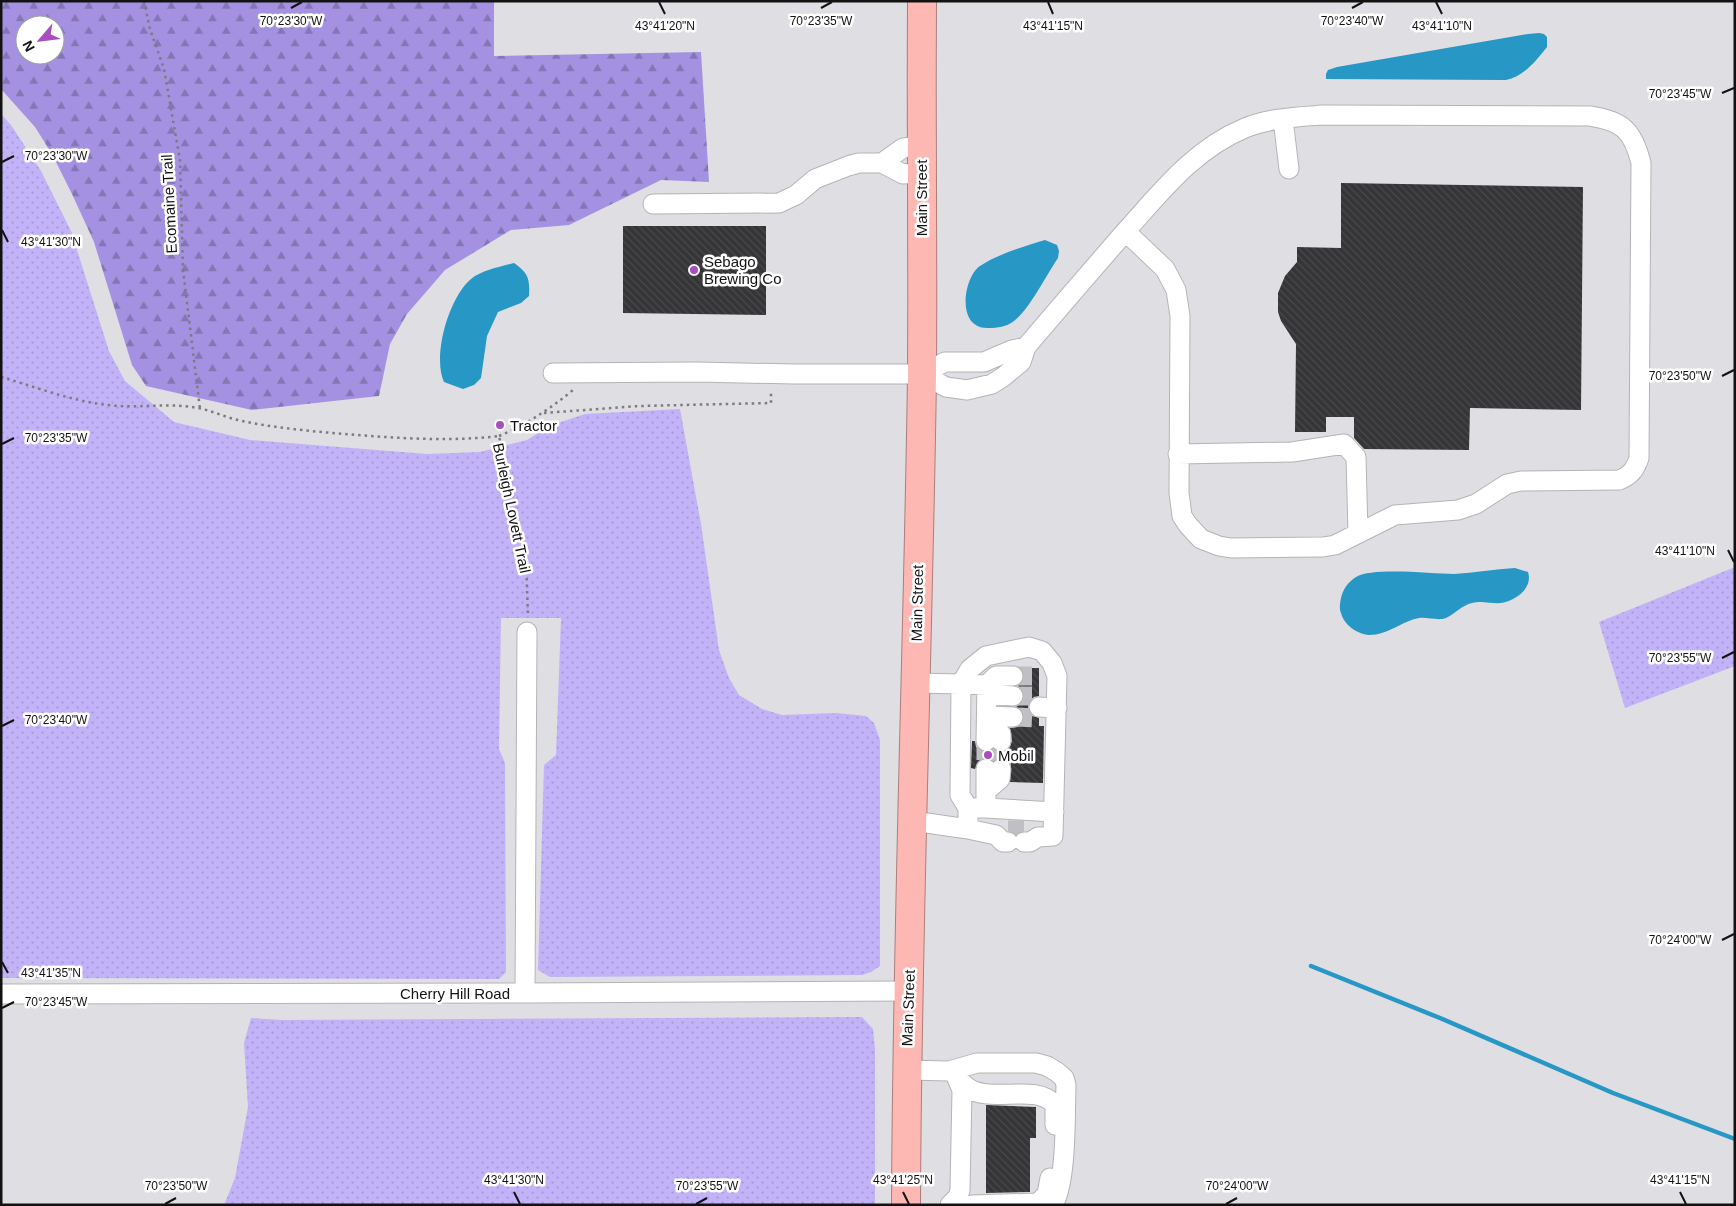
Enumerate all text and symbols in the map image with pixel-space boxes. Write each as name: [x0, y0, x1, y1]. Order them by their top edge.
text: 70°23'30"W: [260, 14, 323, 28]
text: 70°23'35"W: [790, 14, 853, 28]
text: 70°23'40"W: [1321, 14, 1384, 28]
north arrow: [15, 15, 65, 65]
text: 43°41'20"N: [635, 19, 695, 33]
text: 43°41'15"N: [1023, 19, 1083, 33]
text: 43°41'10"N: [1412, 19, 1472, 33]
text: N: [19, 38, 38, 54]
text: 70°23'45"W: [1649, 87, 1712, 101]
text: 70°23'30"W: [25, 149, 88, 163]
street label: Ecomaine Trail: [158, 154, 180, 254]
street label: Main Street: [913, 159, 930, 236]
text: 43°41'30"N: [21, 235, 81, 249]
place label: Sebago Brewing Co: [704, 253, 782, 287]
marker: Sebago Brewing Co: [688, 264, 700, 276]
text: 70°23'50"W: [1649, 369, 1712, 383]
place label: Tractor: [510, 417, 557, 434]
marker: Tractor: [494, 419, 506, 431]
text: 70°23'35"W: [25, 431, 88, 445]
street label: Burleigh Lovett Trail: [490, 441, 534, 575]
text: 43°41'10"N: [1655, 544, 1715, 558]
street label: Main Street: [908, 564, 926, 641]
text: 70°23'55"W: [1649, 651, 1712, 665]
text: 70°23'40"W: [25, 713, 88, 727]
place label: Mobil: [998, 747, 1034, 764]
marker: Mobil: [982, 749, 994, 761]
text: 70°24'00"W: [1649, 933, 1712, 947]
text: 43°41'35"N: [21, 966, 81, 980]
street label: Main Street: [898, 969, 918, 1047]
street label: Cherry Hill Road: [400, 985, 510, 1002]
text: 70°23'45"W: [25, 995, 88, 1009]
text: 43°41'30"N: [484, 1173, 544, 1187]
text: 43°41'25"N: [873, 1173, 933, 1187]
text: 43°41'15"N: [1650, 1173, 1710, 1187]
text: 70°23'50"W: [145, 1179, 208, 1193]
text: 70°23'55"W: [676, 1179, 739, 1193]
text: 70°24'00"W: [1206, 1179, 1269, 1193]

